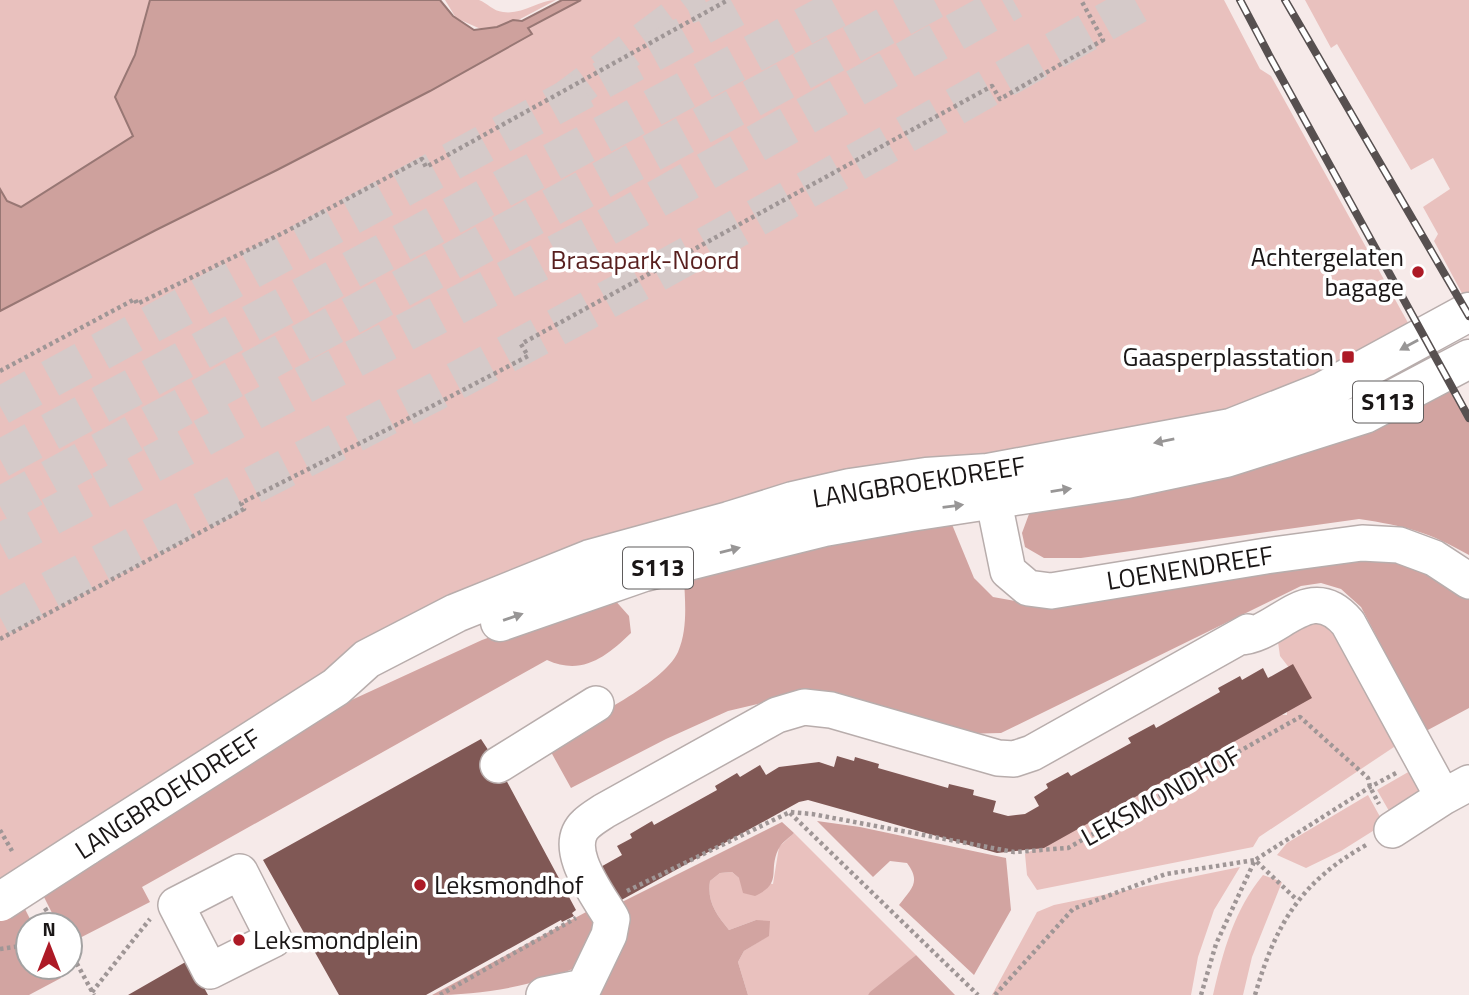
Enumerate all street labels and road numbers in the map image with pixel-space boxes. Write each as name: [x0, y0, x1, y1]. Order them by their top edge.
road number: S113: [1353, 382, 1423, 422]
street label: LANGBROEKDREEF: [810, 445, 1028, 518]
street label: LOENENDREEF: [1104, 535, 1276, 600]
road number: S113: [623, 548, 693, 588]
street label: LANGBROEKDREEF: [67, 719, 269, 869]
street label: LEKSMONDHOF: [1074, 735, 1248, 856]

